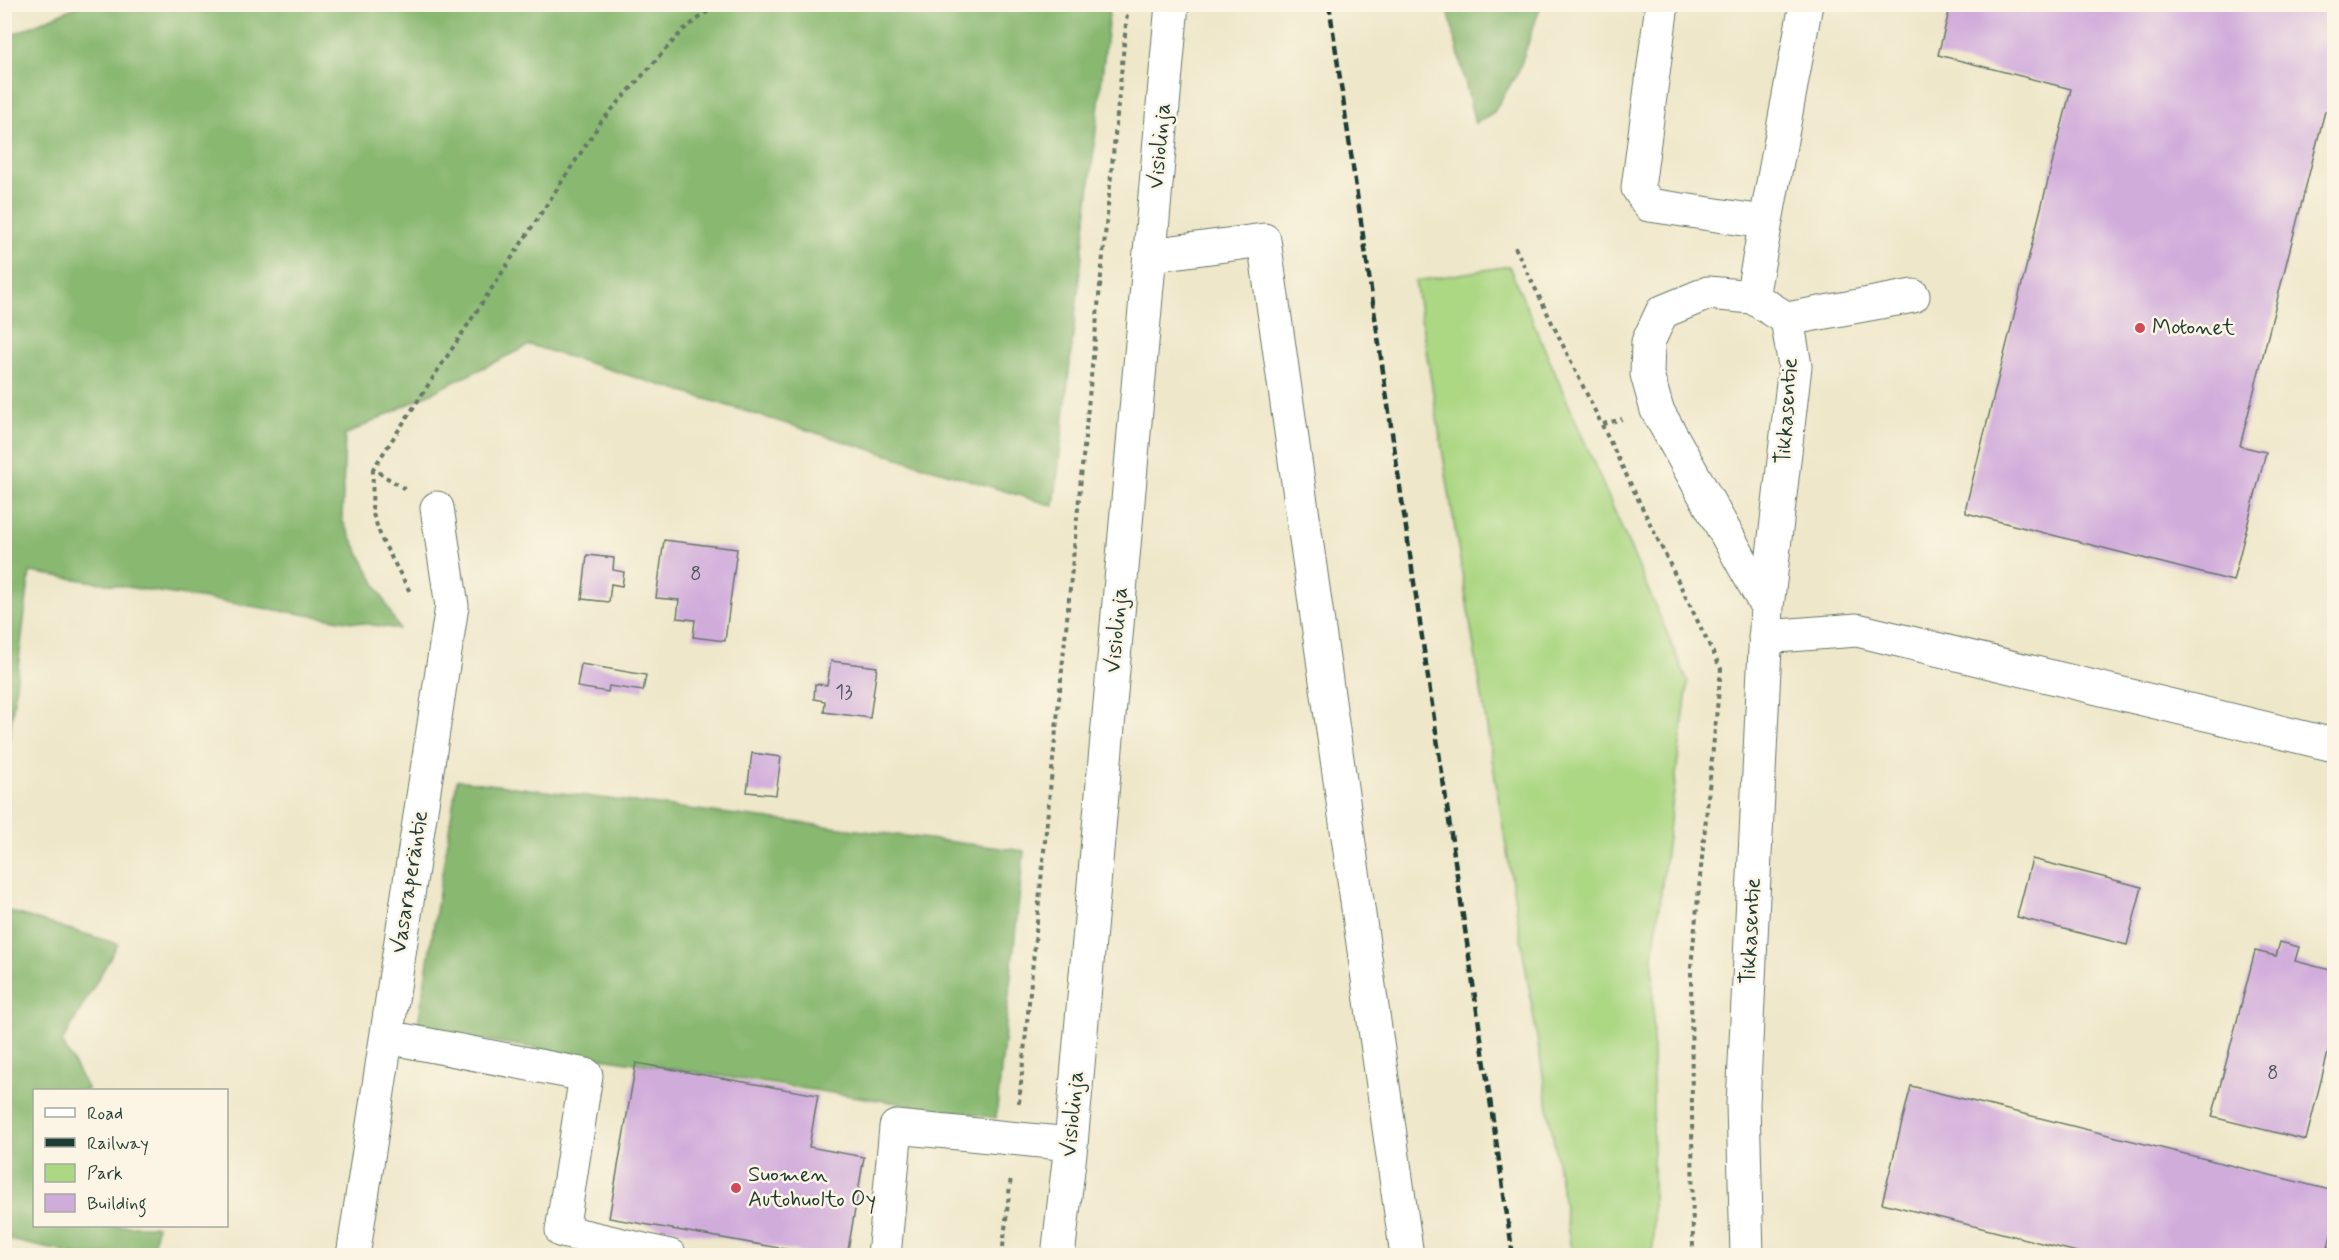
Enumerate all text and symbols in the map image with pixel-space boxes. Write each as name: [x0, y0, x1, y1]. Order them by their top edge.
street label: Visiolinja: [1142, 102, 1179, 190]
place label: Motonet: [2152, 314, 2235, 342]
marker: Motonet: [2133, 321, 2147, 335]
street label: Tikkasentie: [1769, 357, 1805, 465]
house number: 8: [690, 561, 702, 588]
street label: Visiolinja: [1099, 586, 1136, 674]
house number: 13: [835, 679, 853, 706]
street label: Vasaraperäntie: [385, 808, 435, 955]
street label: Tikkasentie: [1734, 877, 1768, 985]
house number: 8: [2267, 1060, 2279, 1087]
street label: Visiolinja: [1055, 1070, 1092, 1158]
legend: [33, 1089, 228, 1227]
text: Road: [87, 1102, 123, 1126]
text: Railway: [87, 1132, 149, 1156]
place label: Suomen Autohuolto Oy: [748, 1161, 876, 1214]
text: Park: [87, 1162, 123, 1186]
marker: Suomen Autohuolto Oy: [729, 1181, 743, 1195]
text: Building: [87, 1192, 147, 1218]

